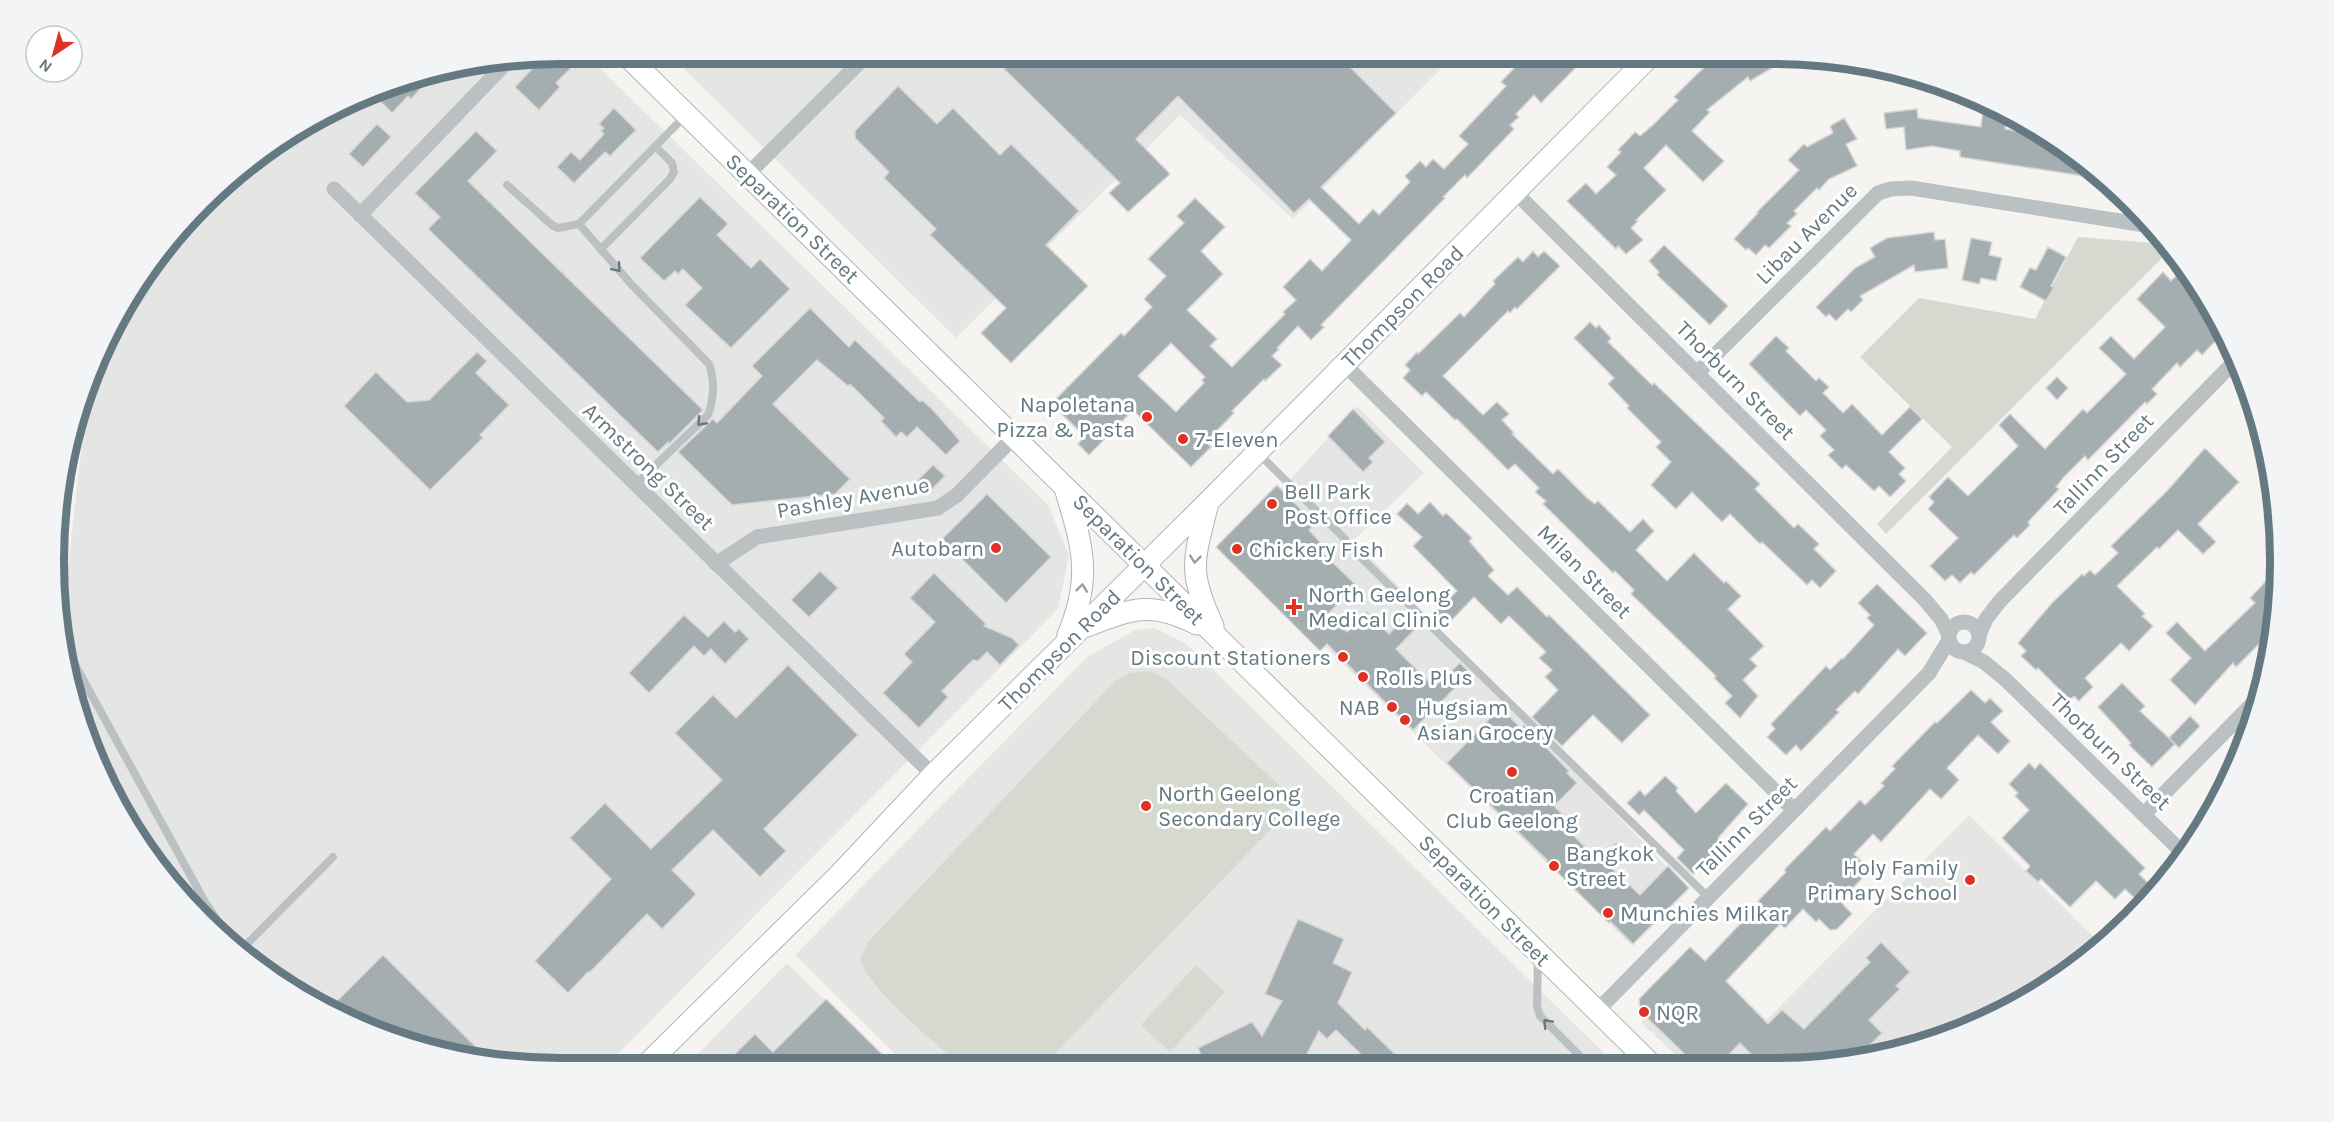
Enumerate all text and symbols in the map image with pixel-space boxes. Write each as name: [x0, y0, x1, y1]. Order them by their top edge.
north arrow: [24, 24, 84, 84]
text: N: [35, 55, 56, 77]
street label: Separation Street: [720, 148, 864, 289]
street label: Libau Avenue: [1751, 178, 1863, 290]
street label: Thompson Road: [1336, 240, 1469, 373]
one-way arrow: [610, 261, 621, 272]
street label: Thorburn Street: [1670, 316, 1800, 446]
place label: Napoletana Pizza & Pasta: [996, 392, 1135, 443]
street label: Armstrong Street: [577, 398, 719, 536]
street label: Tallinn Street: [2048, 408, 2159, 521]
marker: Napoletana Pizza & Pasta: [1140, 410, 1154, 424]
one-way arrow: [697, 415, 708, 426]
place label: 7-Eleven: [1195, 427, 1278, 453]
marker: 7-Eleven: [1176, 432, 1190, 446]
street label: Pashley Avenue: [775, 472, 931, 524]
place label: Bell Park Post Office: [1284, 479, 1392, 530]
street label: Separation Street: [1067, 489, 1209, 631]
marker: Bell Park Post Office: [1265, 497, 1279, 511]
street label: Milan Street: [1532, 519, 1637, 624]
place label: Autobarn: [891, 536, 984, 562]
place label: Chickery Fish: [1249, 537, 1384, 563]
marker: Autobarn: [989, 541, 1003, 555]
marker: Chickery Fish: [1230, 542, 1244, 556]
one-way arrow: [1189, 555, 1202, 564]
place label: North Geelong Medical Clinic: [1308, 582, 1451, 633]
one-way arrow: [1075, 583, 1088, 593]
street label: Thompson Road: [993, 584, 1126, 717]
marker: North Geelong Medical Clinic: [1285, 598, 1303, 616]
place label: Discount Stationers: [1130, 645, 1331, 671]
marker: Discount Stationers: [1336, 650, 1350, 664]
place label: Rolls Plus: [1375, 665, 1473, 691]
marker: Rolls Plus: [1356, 670, 1370, 684]
street label: Thorburn Street: [2045, 688, 2176, 816]
place label: NAB: [1339, 695, 1380, 721]
place label: Hugsiam Asian Grocery: [1417, 695, 1553, 746]
marker: NAB: [1385, 700, 1399, 714]
marker: Hugsiam Asian Grocery: [1398, 713, 1412, 727]
marker: Croatian Club Geelong: [1505, 765, 1519, 779]
street label: Tallinn Street: [1691, 771, 1803, 883]
place label: North Geelong Secondary College: [1158, 781, 1341, 832]
place label: Croatian Club Geelong: [1446, 783, 1579, 834]
marker: North Geelong Secondary College: [1139, 799, 1153, 813]
street label: Separation Street: [1413, 830, 1555, 972]
place label: Bangkok Street: [1566, 841, 1654, 892]
place label: Holy Family Primary School: [1807, 855, 1958, 906]
marker: Bangkok Street: [1547, 859, 1561, 873]
marker: Holy Family Primary School: [1963, 873, 1977, 887]
place label: Munchies Milkar: [1620, 901, 1788, 927]
marker: Munchies Milkar: [1601, 906, 1615, 920]
place label: NQR: [1656, 1000, 1699, 1026]
marker: NQR: [1637, 1005, 1651, 1019]
one-way arrow: [1543, 1019, 1554, 1030]

